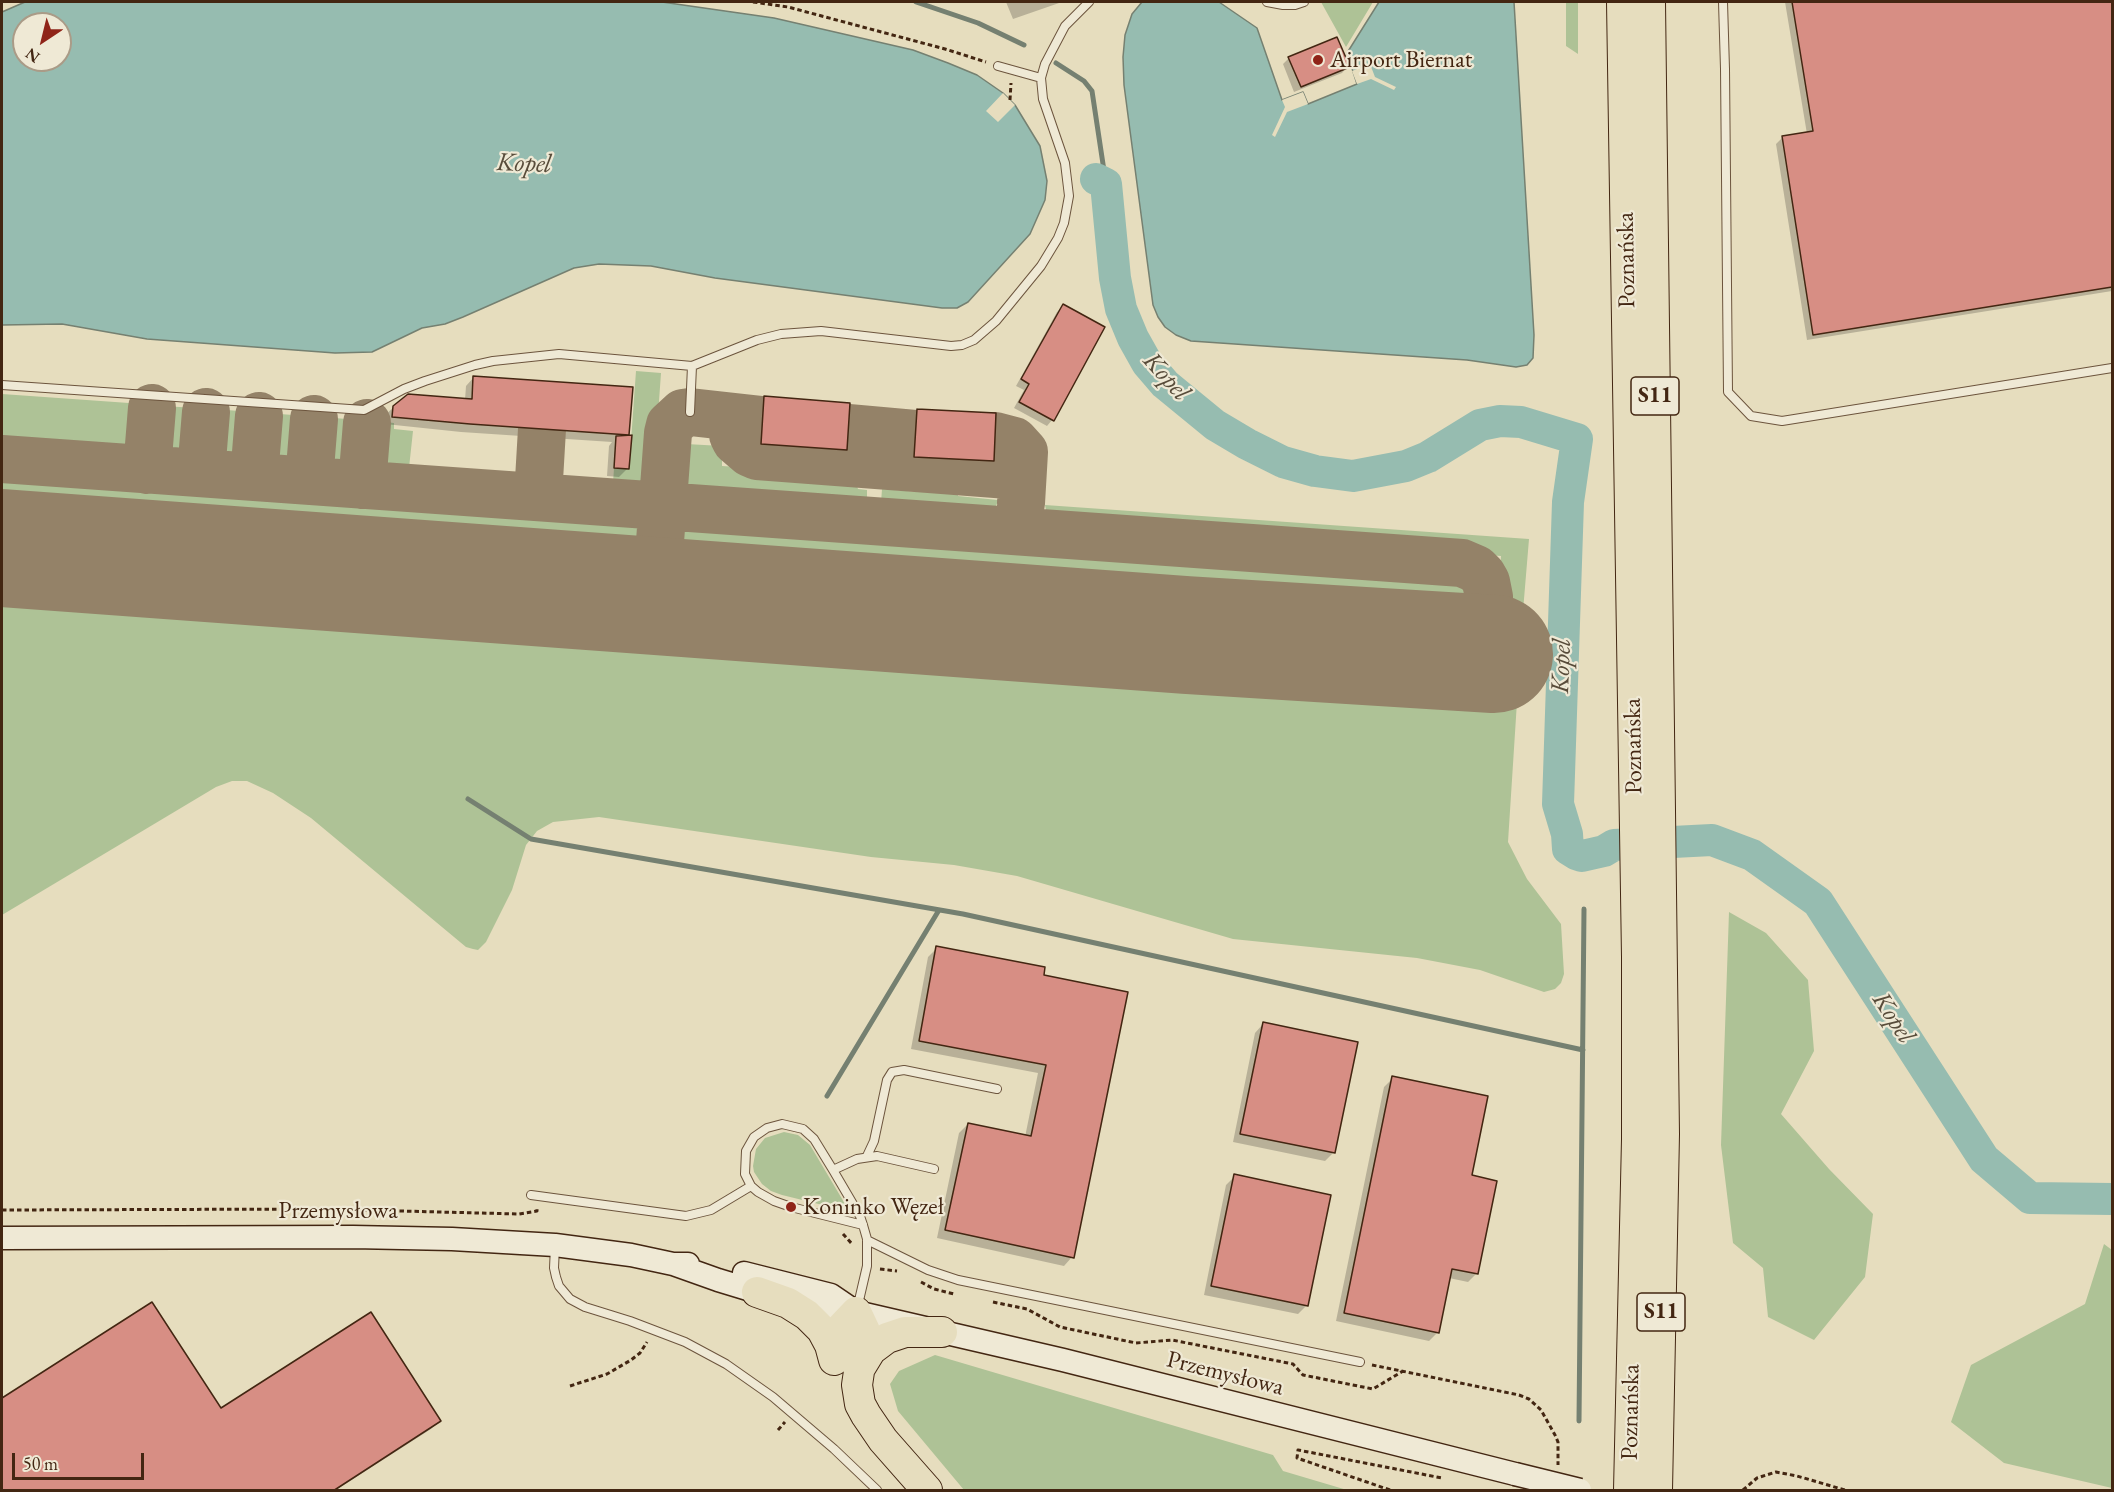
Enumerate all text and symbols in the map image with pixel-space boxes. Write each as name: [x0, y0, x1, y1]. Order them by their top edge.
north arrow: [12, 12, 72, 72]
text: N: [21, 43, 44, 68]
place label: Airport Biernat: [1330, 46, 1472, 74]
marker: Airport Biernat: [1311, 53, 1325, 67]
water label: Kopel: [496, 147, 552, 181]
street label: Poznańska: [1612, 212, 1642, 308]
water label: Kopel: [1136, 346, 1196, 408]
road number: S11: [1631, 377, 1679, 415]
water label: Kopel: [1545, 638, 1579, 694]
street label: Poznańska: [1619, 698, 1649, 794]
water label: Kopel: [1865, 986, 1921, 1050]
place label: Koninko Węzeł: [803, 1193, 944, 1221]
street label: Przemysłowa: [278, 1197, 398, 1225]
marker: Koninko Węzeł: [784, 1200, 798, 1214]
road number: S11: [1637, 1293, 1685, 1331]
street label: Przemysłowa: [1164, 1346, 1286, 1402]
street label: Poznańska: [1616, 1364, 1646, 1460]
scale bar: [15, 1441, 147, 1479]
text: 50 m: [23, 1452, 58, 1475]

